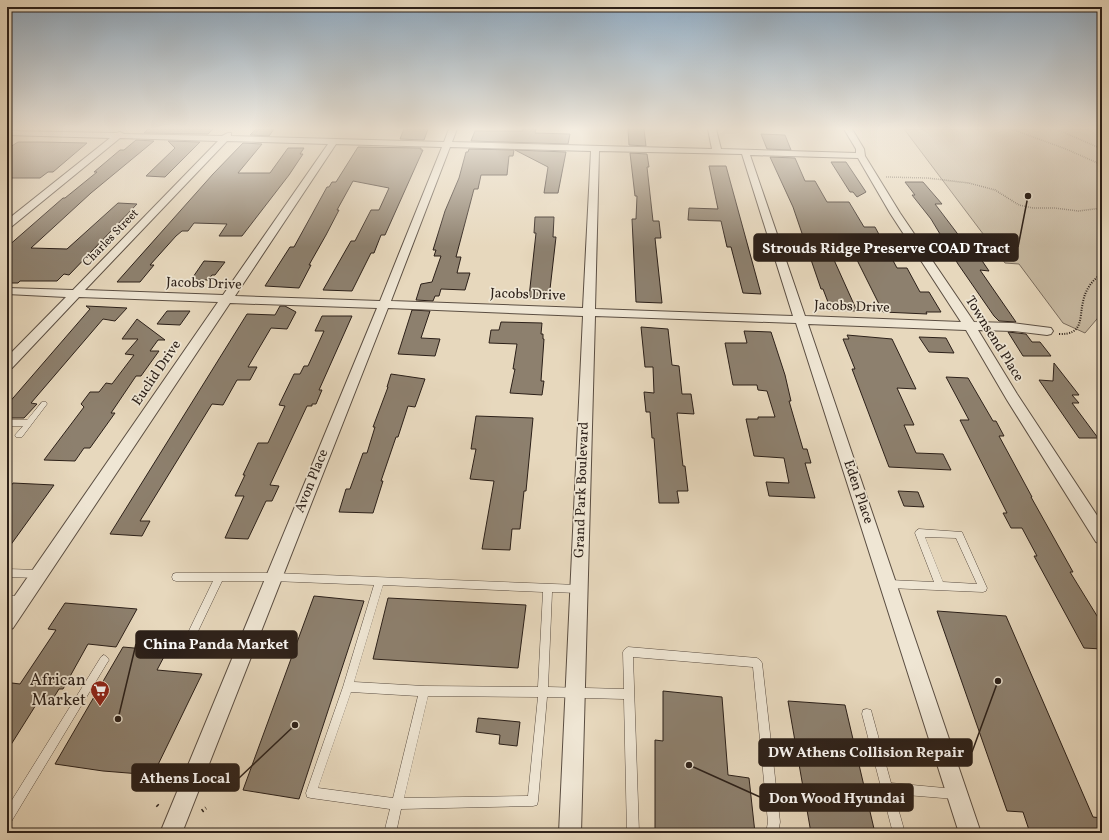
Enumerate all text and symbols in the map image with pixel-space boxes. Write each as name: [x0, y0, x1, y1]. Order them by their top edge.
street label: Charles Street: [79, 206, 143, 270]
callout: Strouds Ridge Preserve COAD Tract: [754, 234, 1018, 261]
text: Strouds Ridge Preserve COAD Tract: [762, 239, 1010, 260]
street label: Jacobs Drive: [166, 273, 243, 295]
street label: Jacobs Drive: [490, 284, 567, 306]
street label: Townsend Place: [960, 293, 1028, 386]
street label: Jacobs Drive: [814, 296, 891, 318]
street label: Euclid Drive: [128, 336, 186, 410]
street label: Grand Park Boulevard: [570, 421, 594, 558]
street label: Avon Place: [291, 446, 334, 516]
street label: Eden Place: [838, 458, 878, 527]
callout: China Panda Market: [136, 631, 297, 658]
text: China Panda Market: [143, 635, 289, 656]
place label: African Market: [30, 669, 86, 712]
supermarket icon: African Market: [89, 679, 111, 707]
callout: DW Athens Collision Repair: [759, 739, 972, 766]
text: DW Athens Collision Repair: [768, 743, 964, 764]
callout: Athens Local: [132, 764, 239, 791]
text: Athens Local: [140, 769, 230, 790]
callout: Don Wood Hyundai: [760, 784, 913, 811]
text: Don Wood Hyundai: [769, 789, 905, 810]

